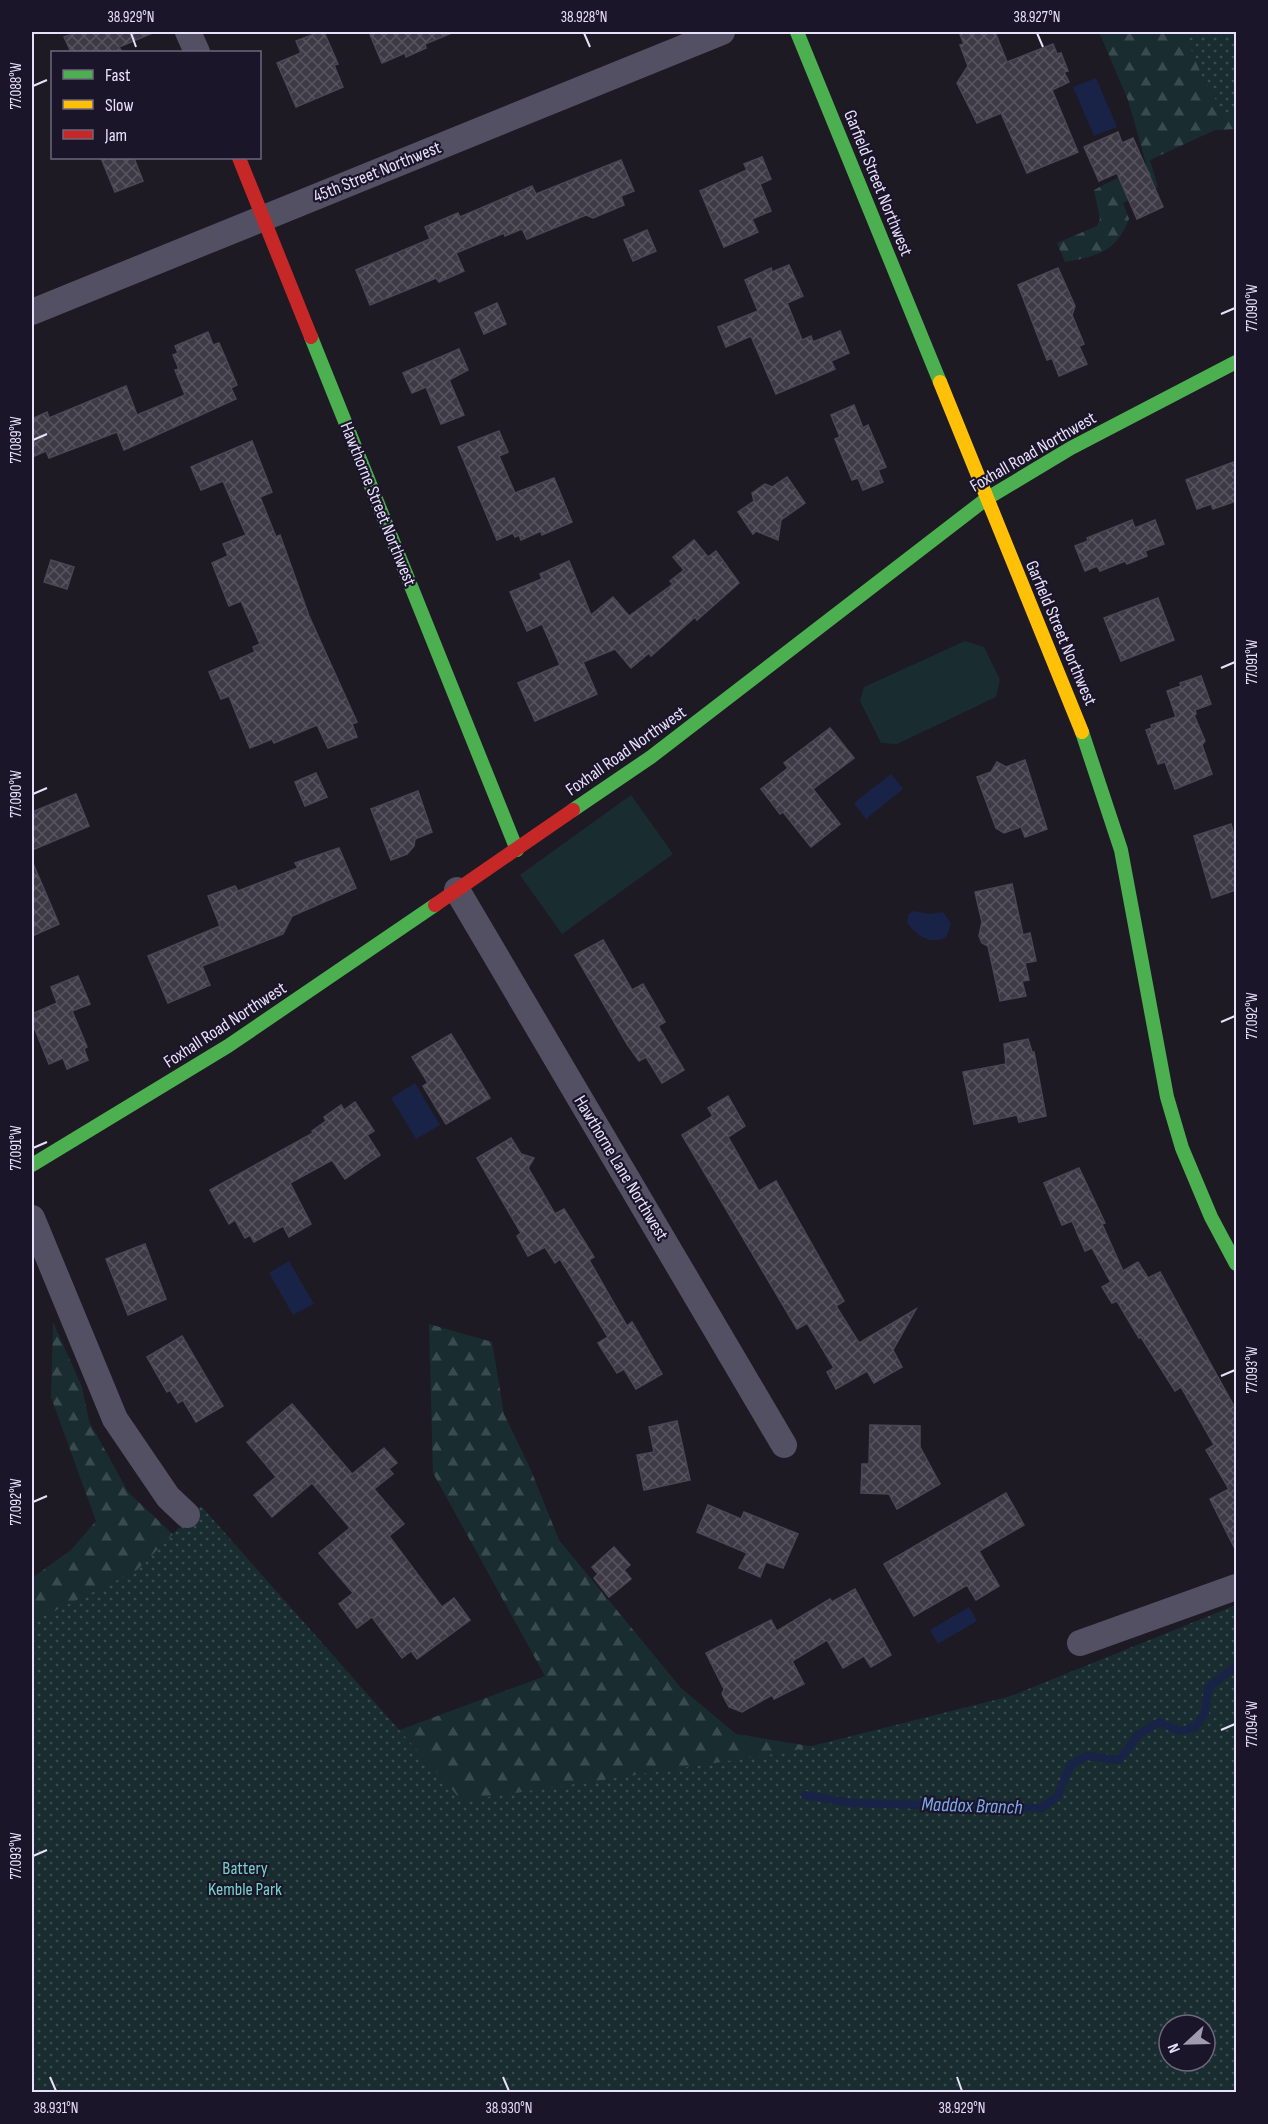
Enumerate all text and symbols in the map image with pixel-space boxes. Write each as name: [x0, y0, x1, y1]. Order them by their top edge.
text: 38.929°N: [108, 8, 154, 27]
text: 38.928°N: [561, 8, 607, 27]
text: 38.927°N: [1014, 8, 1060, 27]
legend: [51, 51, 261, 159]
text: 77.088°W: [7, 62, 26, 109]
text: Fast: [105, 65, 131, 86]
text: Slow: [105, 95, 134, 116]
street label: Garfield Street Northwest: [839, 107, 917, 259]
text: Jam: [104, 125, 127, 146]
street label: 45th Street Northwest: [310, 137, 445, 207]
text: 77.090°W: [1243, 284, 1262, 332]
street label: Foxhall Road Northwest: [966, 407, 1100, 497]
text: 77.089°W: [7, 416, 26, 464]
street label: Hawthorne Street Northwest: [335, 419, 421, 590]
street label: Garfield Street Northwest: [1021, 557, 1101, 709]
text: 77.091°W: [1243, 639, 1262, 685]
street label: Foxhall Road Northwest: [562, 701, 691, 800]
text: 77.090°W: [7, 770, 26, 818]
street label: Foxhall Road Northwest: [160, 977, 291, 1073]
text: 77.092°W: [1243, 992, 1262, 1039]
street label: Hawthorne Lane Northwest: [569, 1092, 673, 1245]
text: 77.091°W: [7, 1125, 26, 1171]
text: 77.093°W: [1243, 1346, 1262, 1393]
text: 77.092°W: [7, 1478, 26, 1525]
text: 77.094°W: [1243, 1701, 1262, 1747]
water label: Maddox Branch: [921, 1792, 1023, 1820]
text: 77.093°W: [7, 1832, 26, 1879]
park label: Battery Kemble Park: [208, 1858, 282, 1900]
north arrow: [1157, 2013, 1217, 2073]
text: N: [1164, 2041, 1185, 2056]
text: 38.931°N: [34, 2099, 78, 2118]
text: 38.930°N: [485, 2099, 533, 2118]
text: 38.929°N: [939, 2099, 985, 2118]

